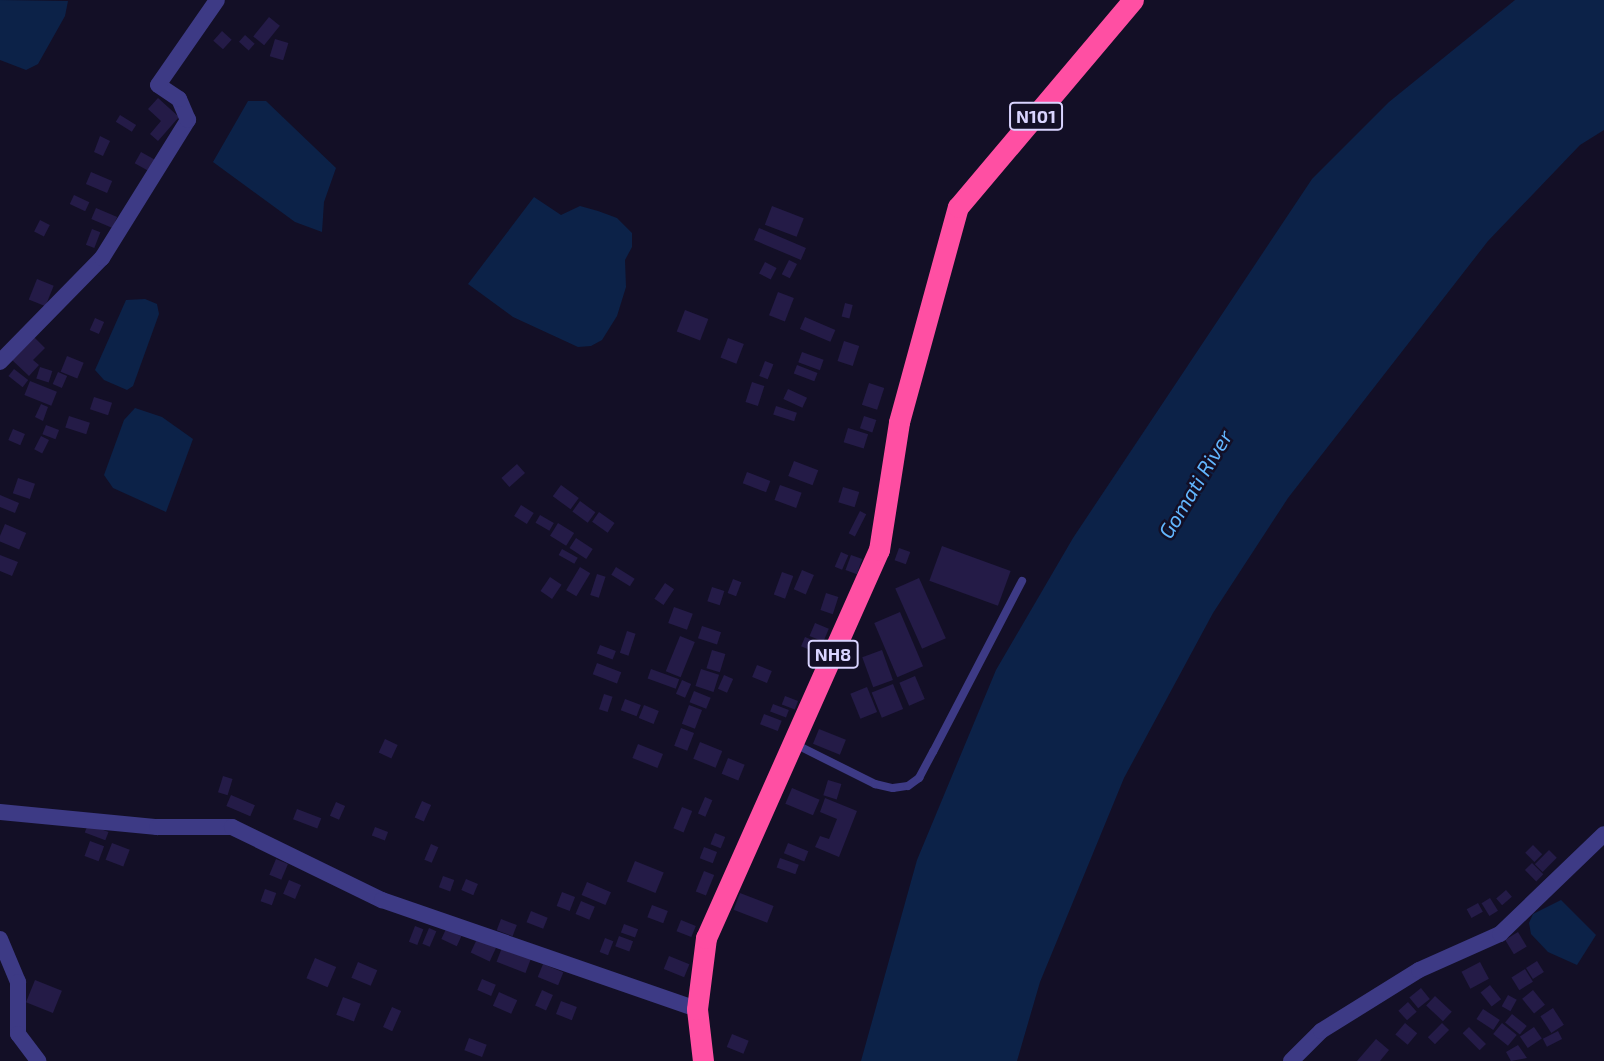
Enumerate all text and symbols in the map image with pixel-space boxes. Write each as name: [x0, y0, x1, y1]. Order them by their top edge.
road number: N101: [1008, 102, 1064, 131]
water label: Gomati River: [1153, 425, 1237, 543]
road number: NH8: [807, 640, 859, 668]

